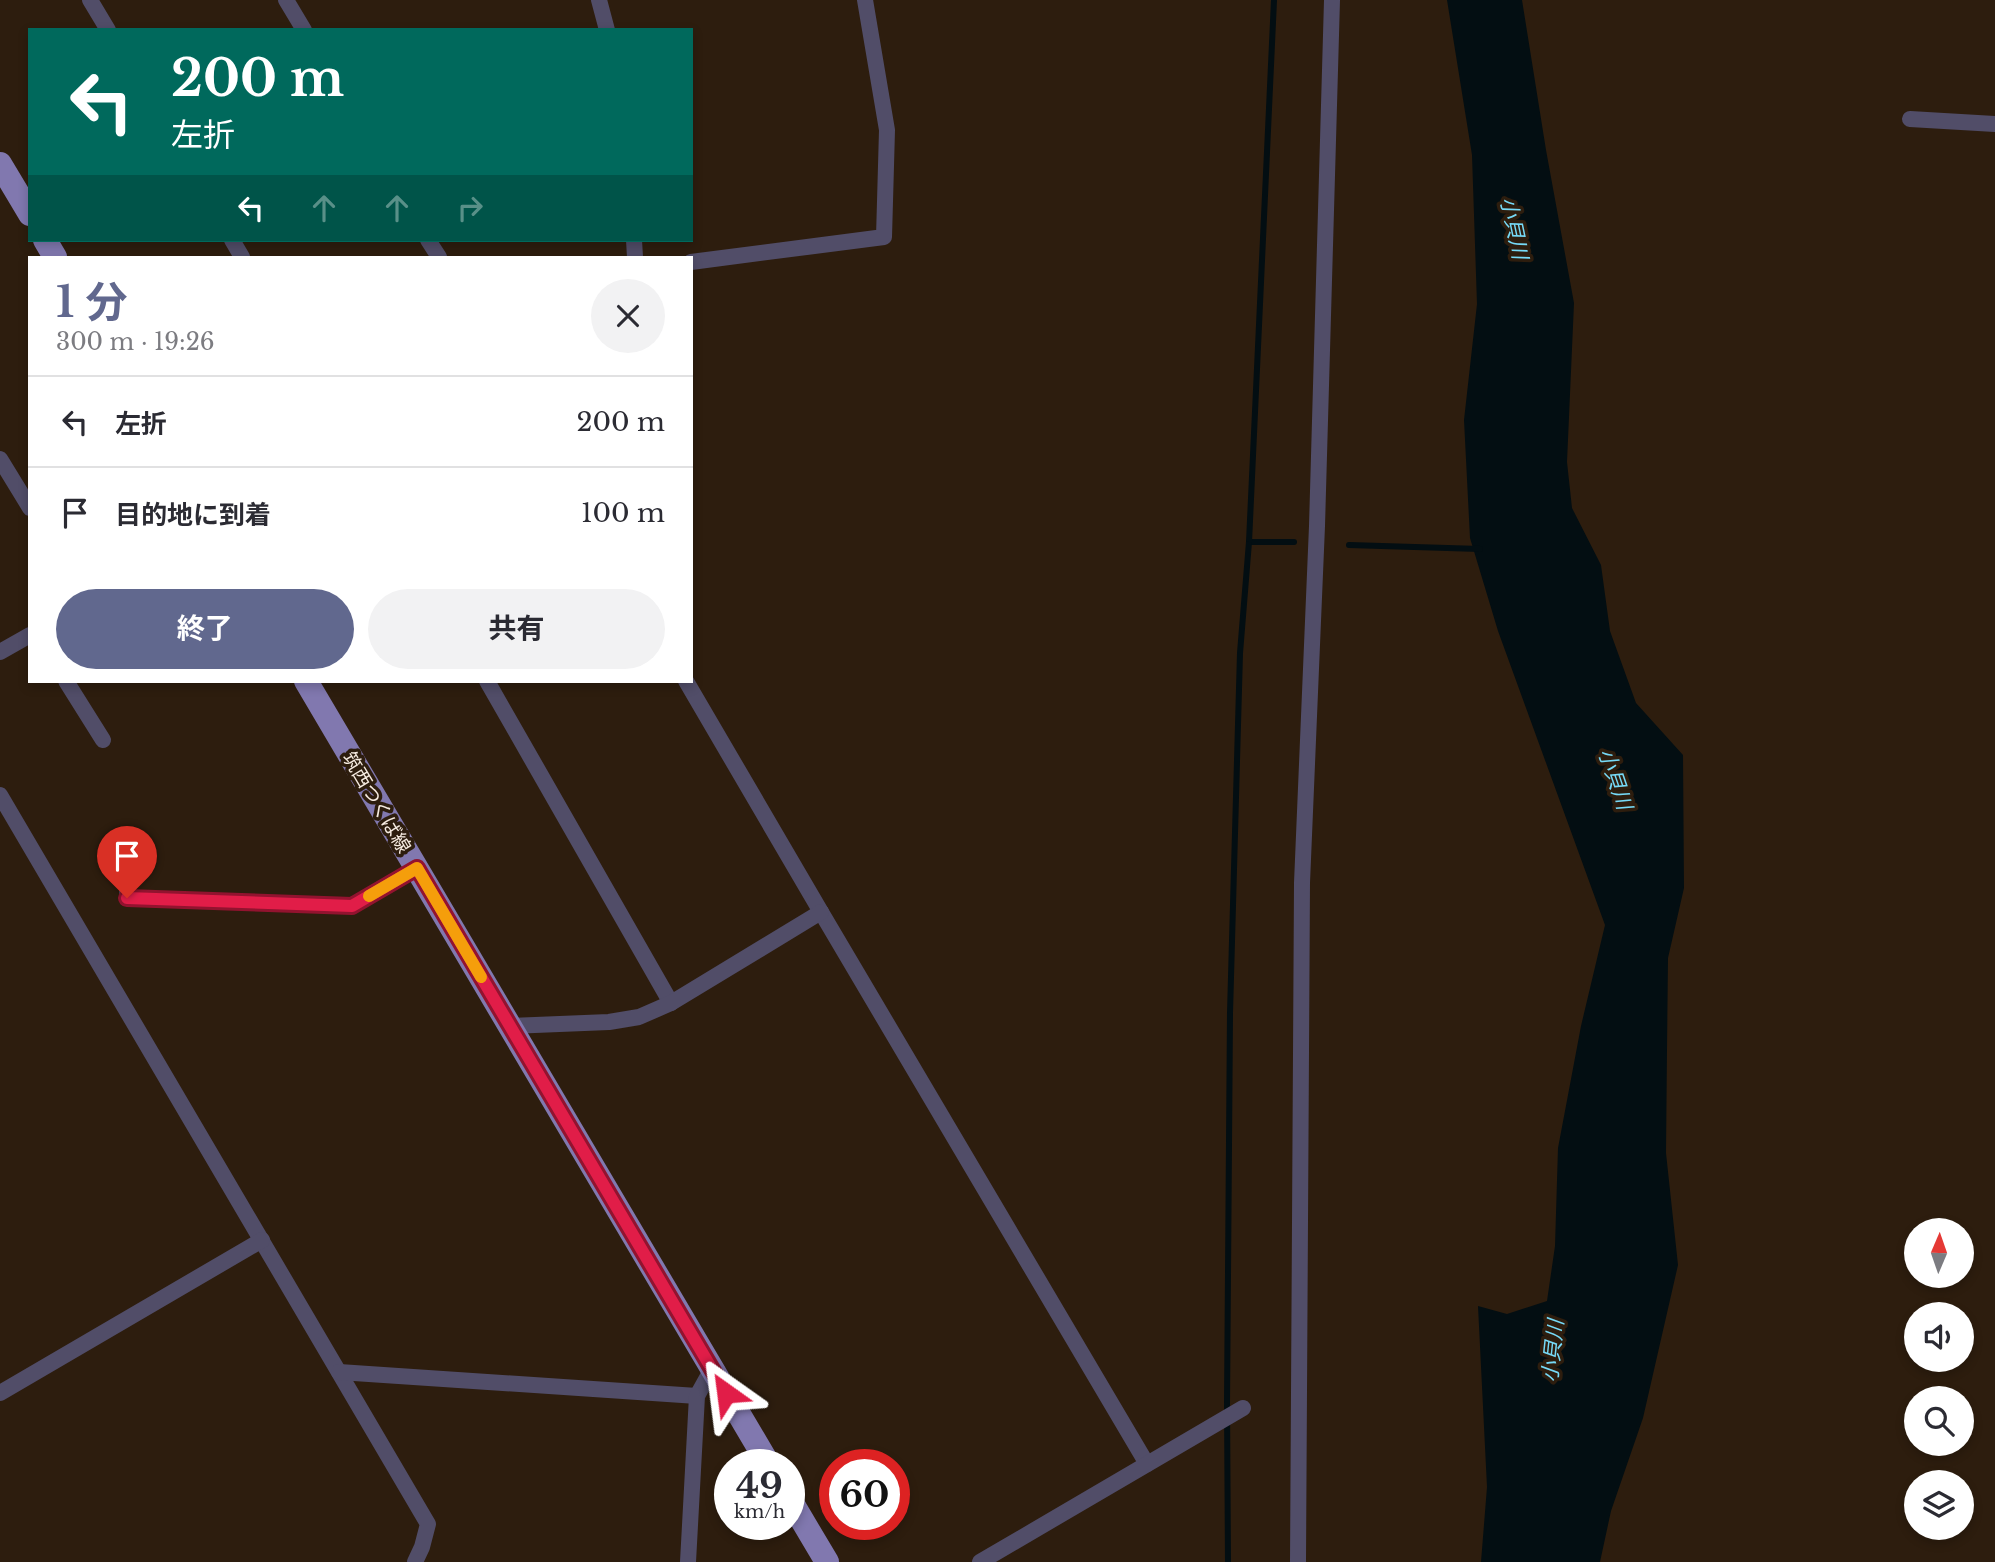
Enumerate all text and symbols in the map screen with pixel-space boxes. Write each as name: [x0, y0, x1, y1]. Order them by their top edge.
text: 200 m: [171, 48, 344, 109]
icon: left: [56, 56, 147, 147]
text: 左折: [171, 115, 235, 155]
icon: left: [232, 189, 270, 227]
icon: ahead: [305, 189, 343, 227]
icon: ahead: [378, 189, 416, 227]
icon: right: [451, 189, 489, 227]
water label: 小貝川: [1495, 194, 1534, 263]
text: 1 分: [56, 276, 127, 328]
button: close: [591, 279, 665, 353]
text: 300 m · 19:26: [56, 328, 215, 356]
icon: left: [56, 403, 94, 441]
text: 200 m: [576, 406, 665, 438]
text: 左折: [115, 408, 167, 440]
icon: arrive: [56, 494, 94, 532]
text: 100 m: [581, 497, 665, 529]
text: 目的地に到着: [115, 499, 271, 531]
button: 終了: [56, 589, 354, 669]
button: 共有: [368, 589, 665, 669]
water label: 小貝川: [1592, 745, 1638, 815]
street label: 筑西つくば線: [337, 747, 416, 857]
pin: [97, 826, 157, 898]
icon: arrive: [108, 837, 146, 875]
north arrow: [1904, 1218, 1974, 1288]
map controls: [1904, 1218, 1974, 1540]
button: sound: [1904, 1302, 1974, 1372]
water label: 小貝川: [1537, 1316, 1569, 1384]
position arrow: [689, 1356, 763, 1430]
button: search: [1904, 1386, 1974, 1456]
speed limit sign: 60: [819, 1449, 910, 1540]
text: 49: [736, 1464, 783, 1507]
button: layers: [1904, 1470, 1974, 1540]
text: km/h: [734, 1501, 785, 1523]

